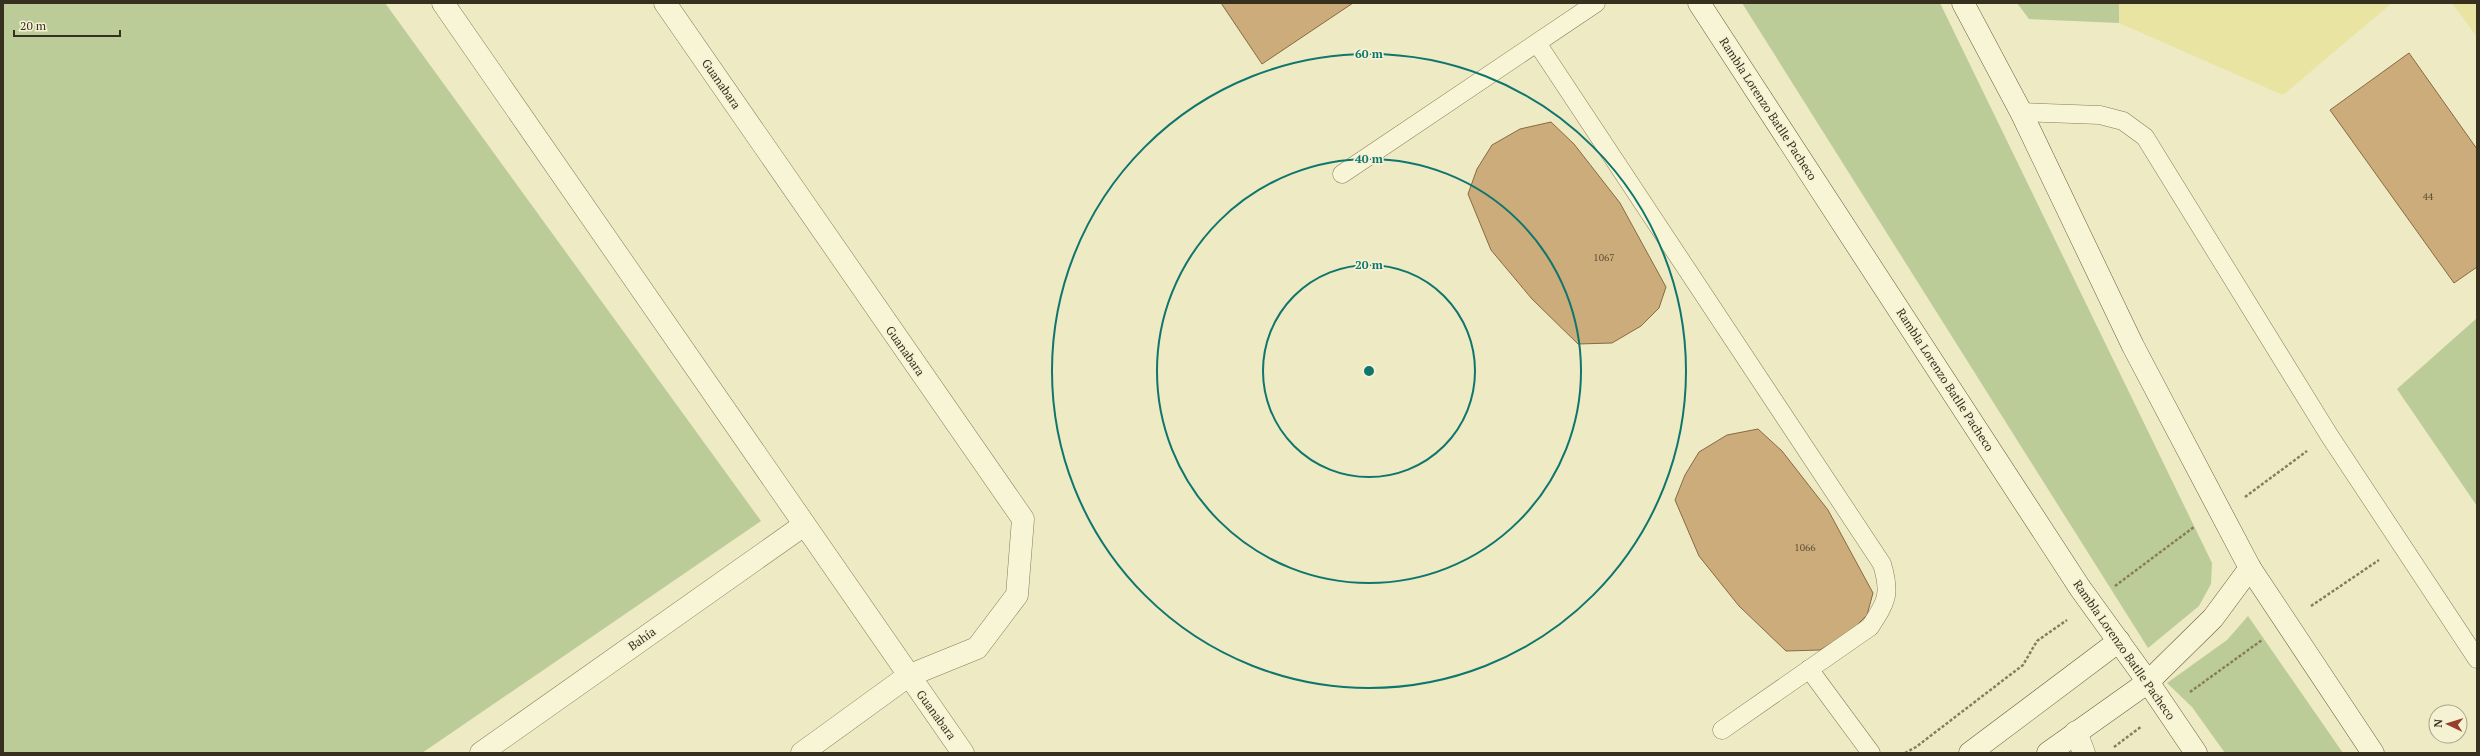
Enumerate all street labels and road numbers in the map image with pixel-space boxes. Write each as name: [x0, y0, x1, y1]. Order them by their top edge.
street label: Rambla Lorenzo Batlle Pacheco: [1717, 34, 1820, 183]
street label: Guanabara: [699, 56, 744, 112]
street label: Rambla Lorenzo Batlle Pacheco: [1894, 305, 1997, 454]
street label: Guanabara: [883, 323, 928, 379]
street label: Rambla Lorenzo Batlle Pacheco: [2070, 577, 2179, 723]
street label: Bahía: [625, 624, 658, 653]
street label: Guanabara: [913, 687, 959, 742]

